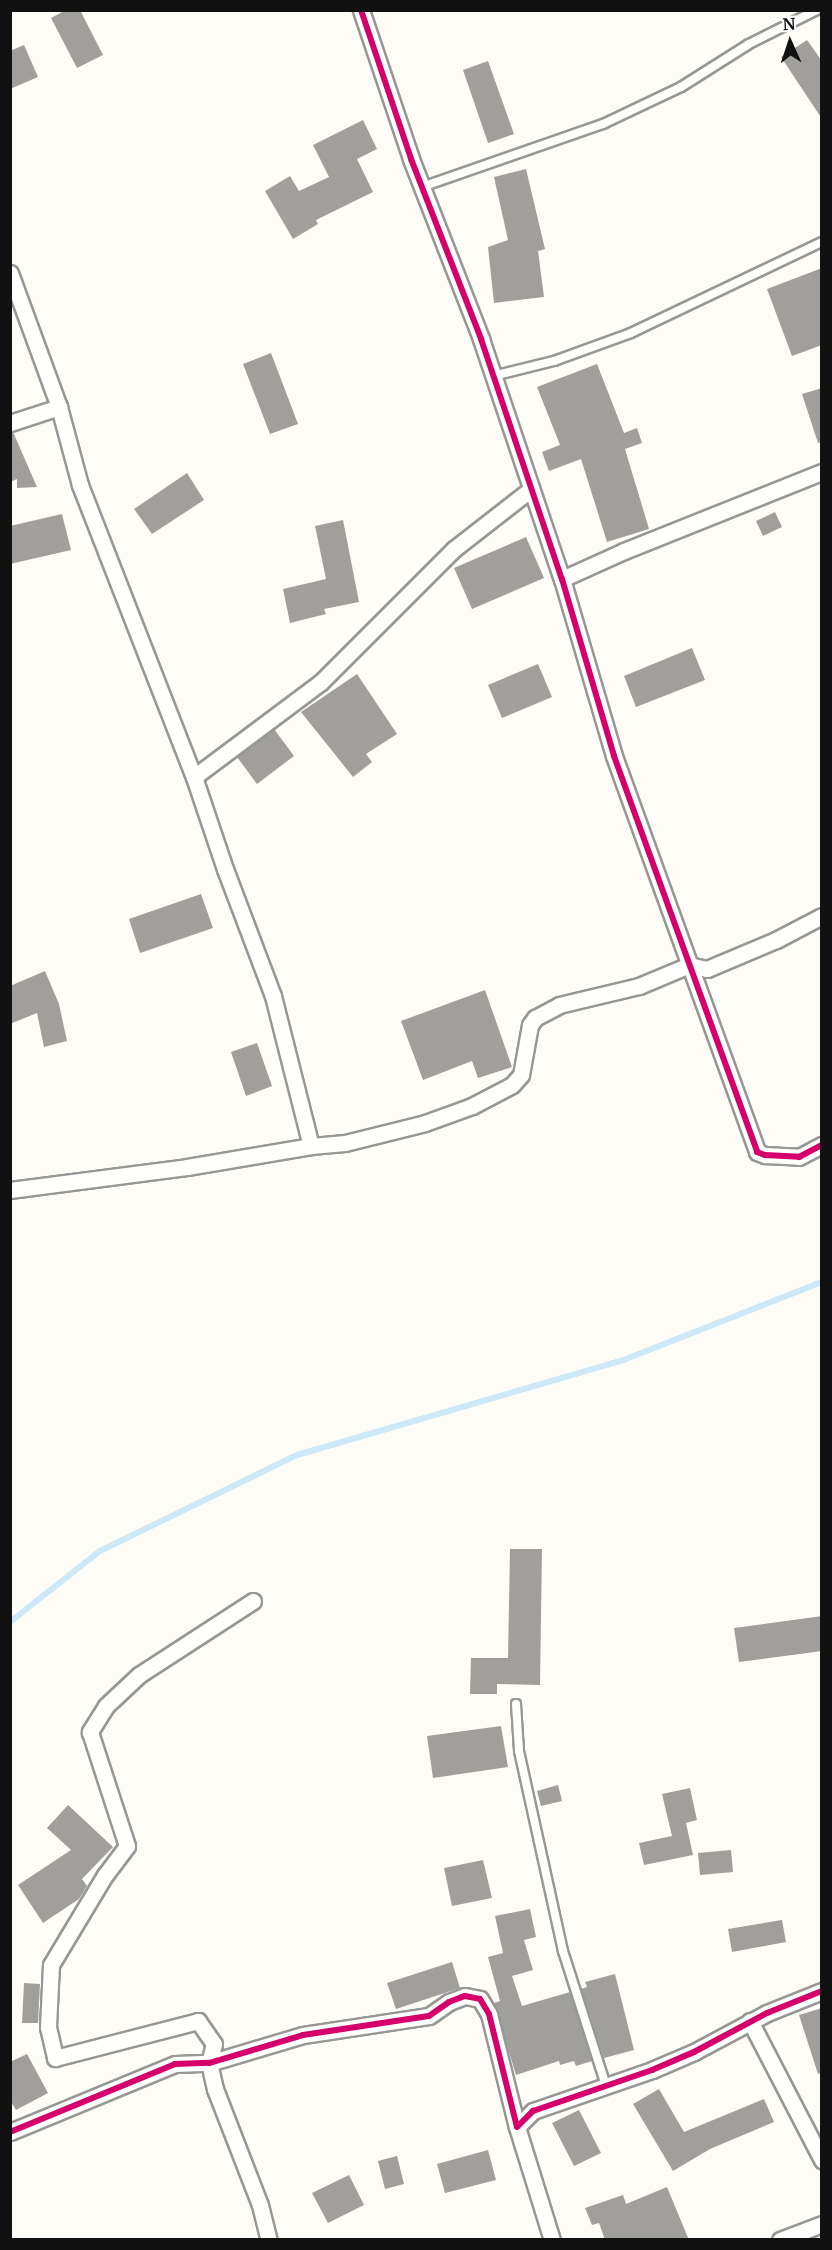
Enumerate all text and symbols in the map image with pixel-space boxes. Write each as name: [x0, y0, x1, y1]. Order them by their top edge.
north arrow: [760, 12, 820, 72]
text: N: [782, 14, 796, 34]

